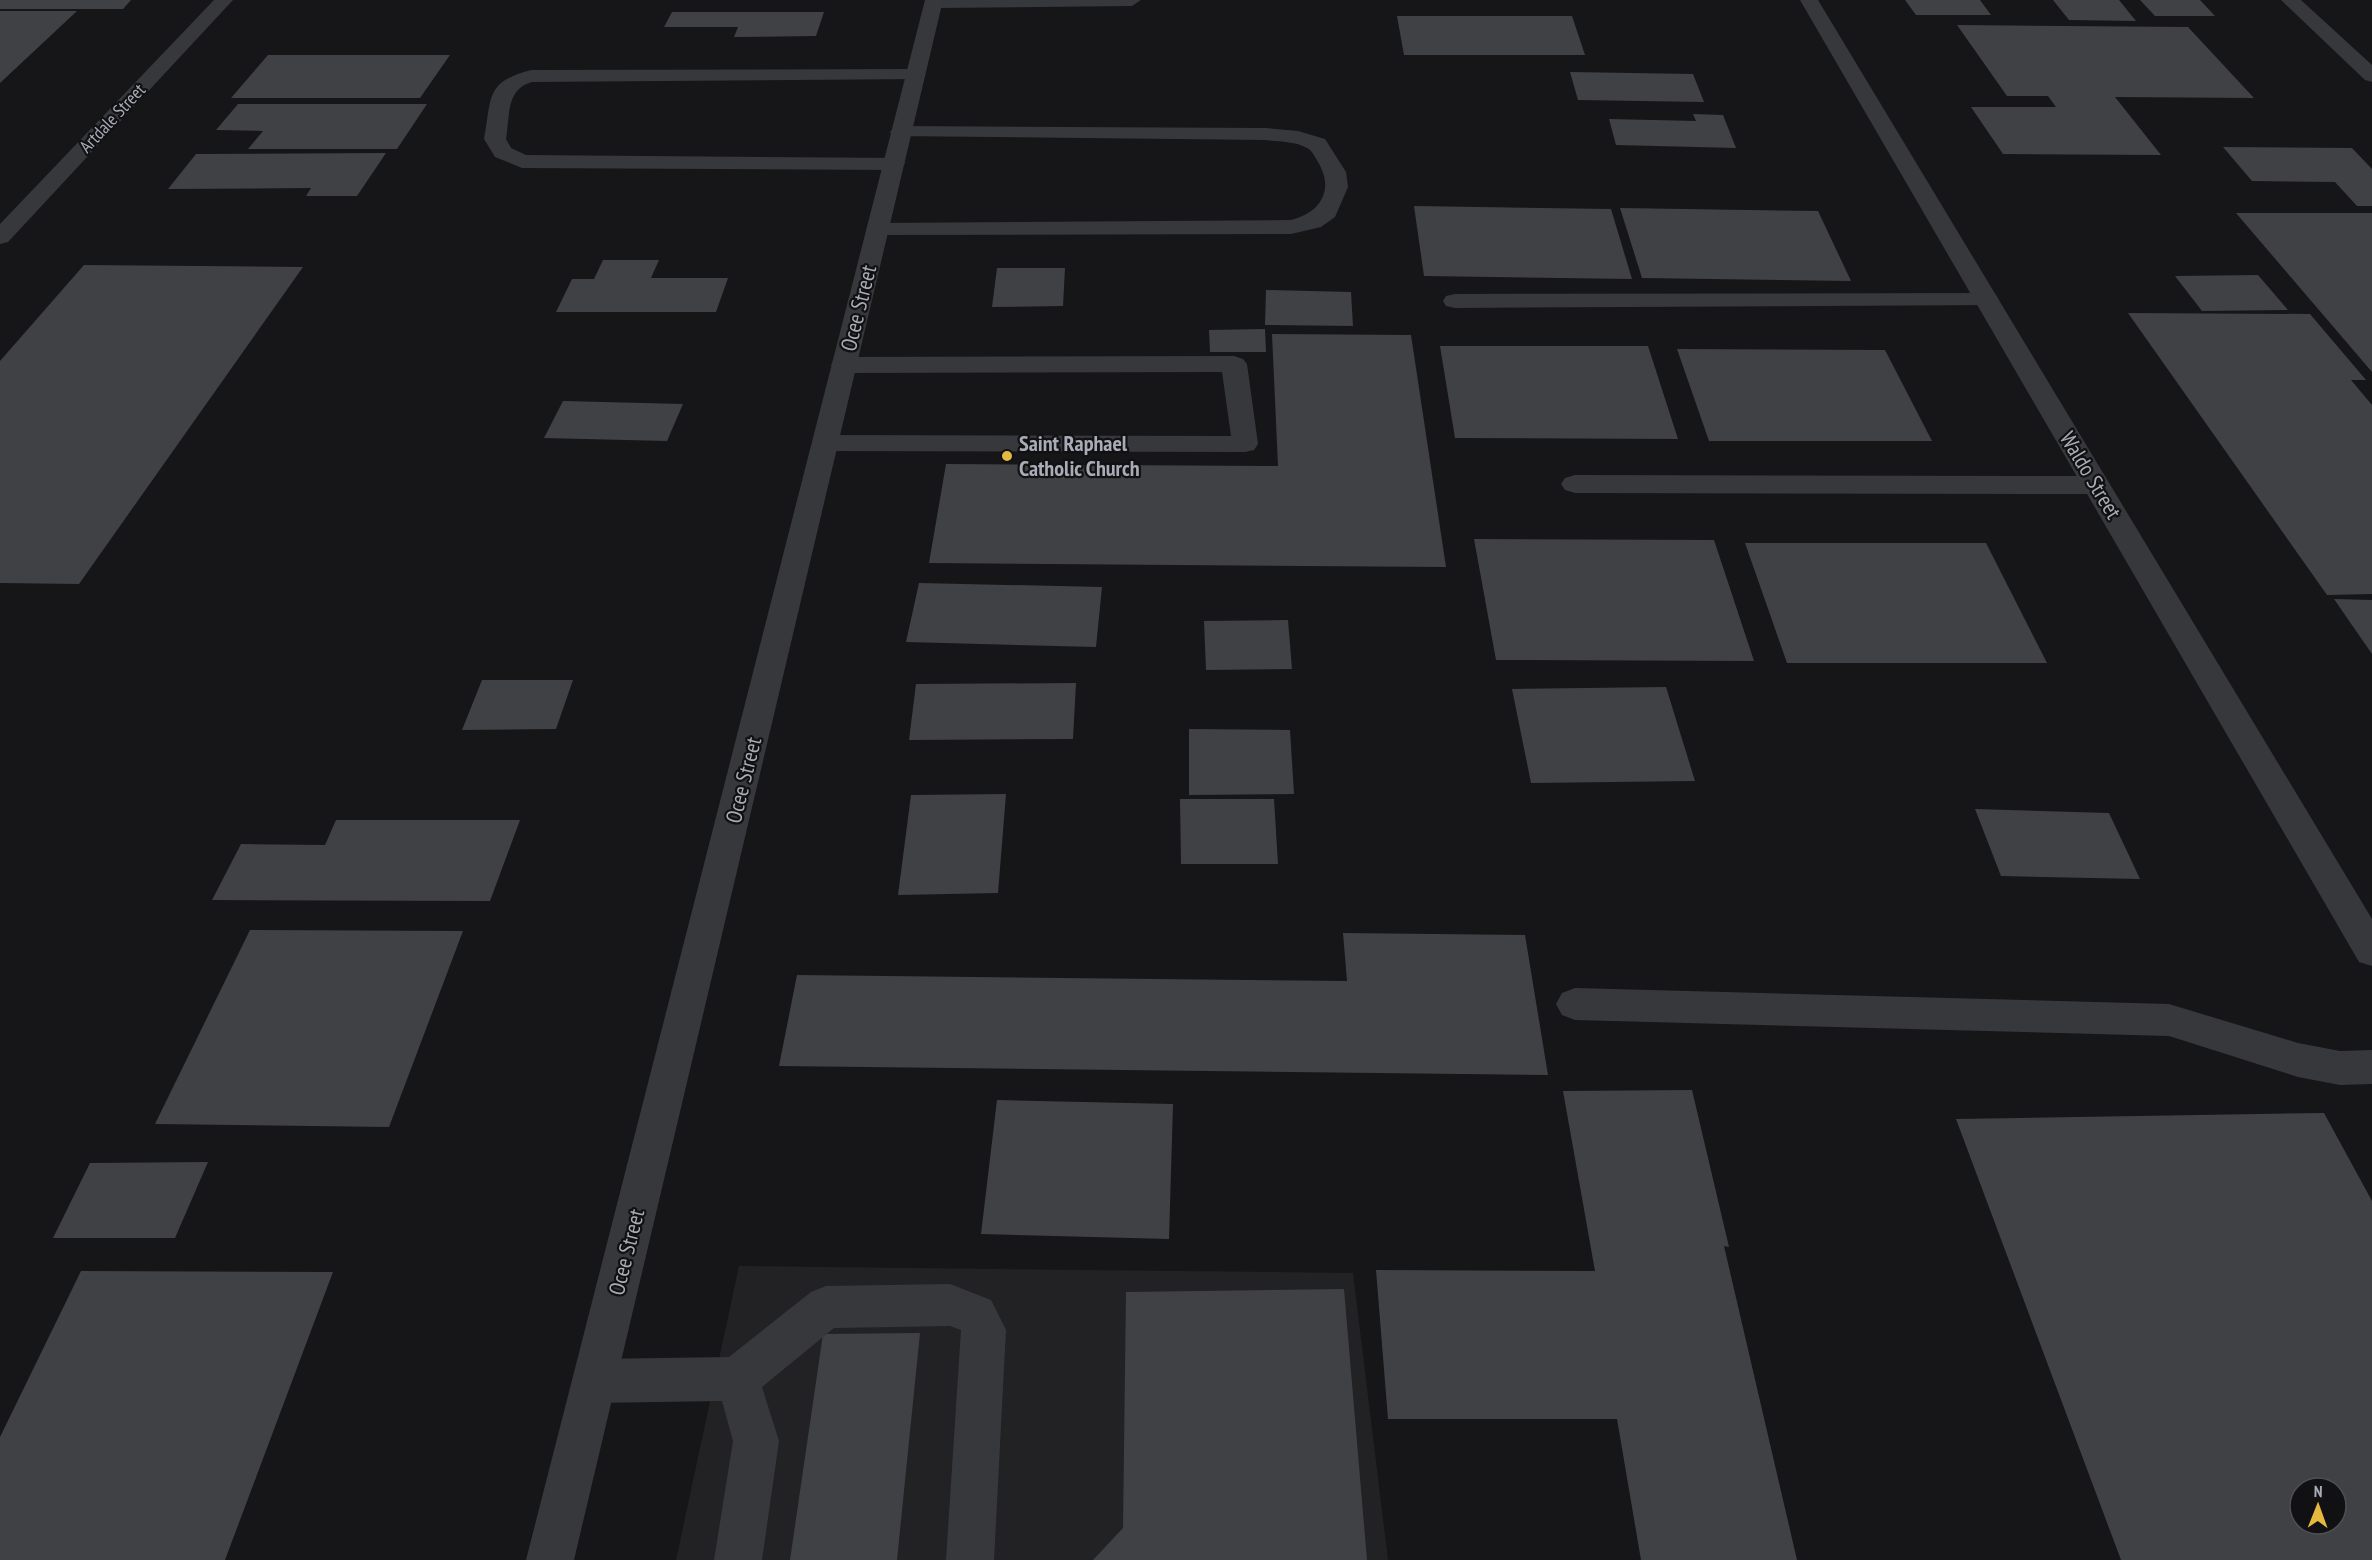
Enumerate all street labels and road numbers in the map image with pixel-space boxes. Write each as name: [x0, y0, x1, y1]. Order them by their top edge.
street label: Artdale Street: [74, 78, 150, 157]
street label: Ocee Street: [834, 262, 882, 354]
street label: Waldo Street: [2054, 426, 2128, 524]
street label: Ocee Street: [719, 734, 767, 826]
street label: Ocee Street: [602, 1206, 650, 1298]

